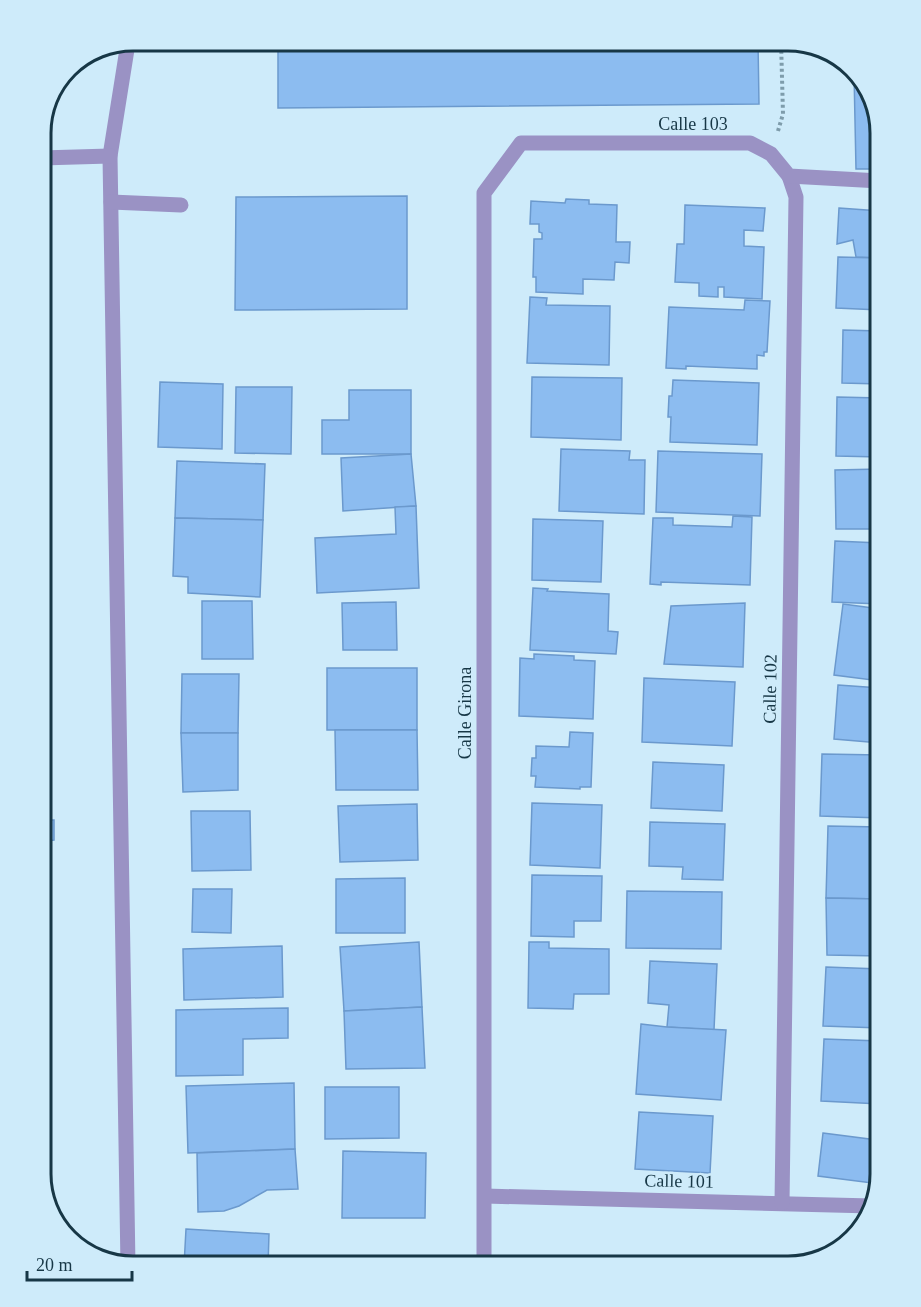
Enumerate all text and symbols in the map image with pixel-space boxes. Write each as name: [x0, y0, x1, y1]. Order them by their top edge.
street label: Calle 103: [658, 114, 728, 134]
street label: Calle 102: [759, 654, 781, 724]
street label: Calle Girona: [455, 667, 475, 759]
street label: Calle 101: [644, 1170, 714, 1192]
scale bar: [27, 1244, 132, 1282]
text: 20 m: [36, 1255, 73, 1275]

